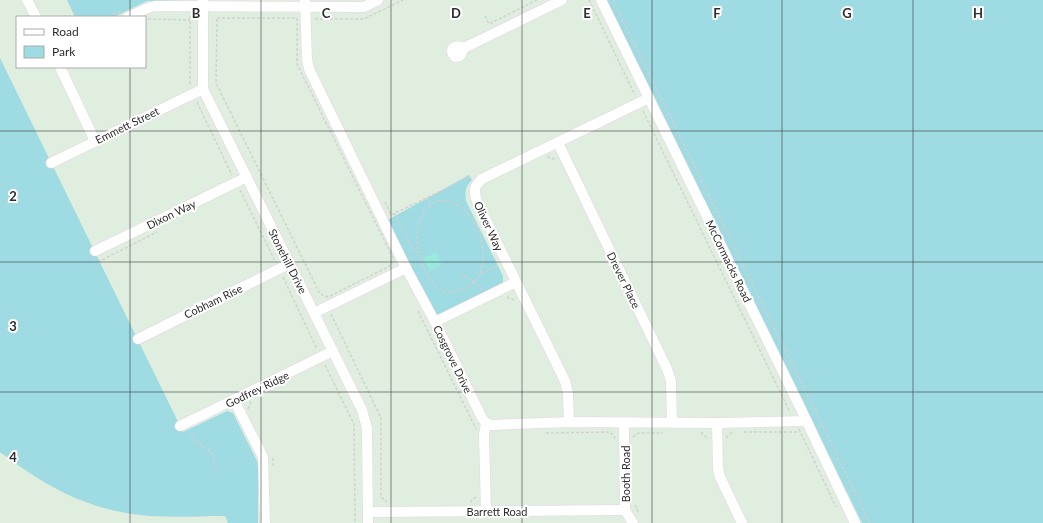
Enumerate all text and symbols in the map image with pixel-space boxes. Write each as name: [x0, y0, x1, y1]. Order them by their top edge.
text: B: [192, 5, 201, 21]
text: C: [322, 5, 331, 21]
text: D: [451, 5, 461, 21]
text: E: [583, 5, 591, 21]
text: F: [713, 5, 721, 21]
text: G: [842, 5, 852, 21]
text: H: [973, 5, 983, 21]
legend: [16, 16, 146, 68]
text: Road: [52, 24, 79, 39]
text: Park: [52, 44, 76, 59]
street label: Emmett Street: [93, 104, 161, 146]
text: 2: [9, 188, 17, 204]
street label: Dixon Way: [144, 196, 198, 231]
street label: Oliver Way: [472, 199, 506, 253]
street label: McCormacks Road: [703, 218, 755, 304]
street label: Stonehill Drive: [266, 226, 310, 296]
street label: Drever Place: [605, 250, 643, 311]
street label: Cobham Rise: [182, 281, 244, 321]
text: 3: [9, 318, 17, 334]
street label: Cosgrove Drive: [431, 323, 475, 395]
street label: Godfrey Ridge: [223, 368, 291, 410]
street label: Booth Road: [619, 446, 632, 502]
text: 4: [9, 449, 17, 465]
street label: Barrett Road: [467, 505, 527, 518]

